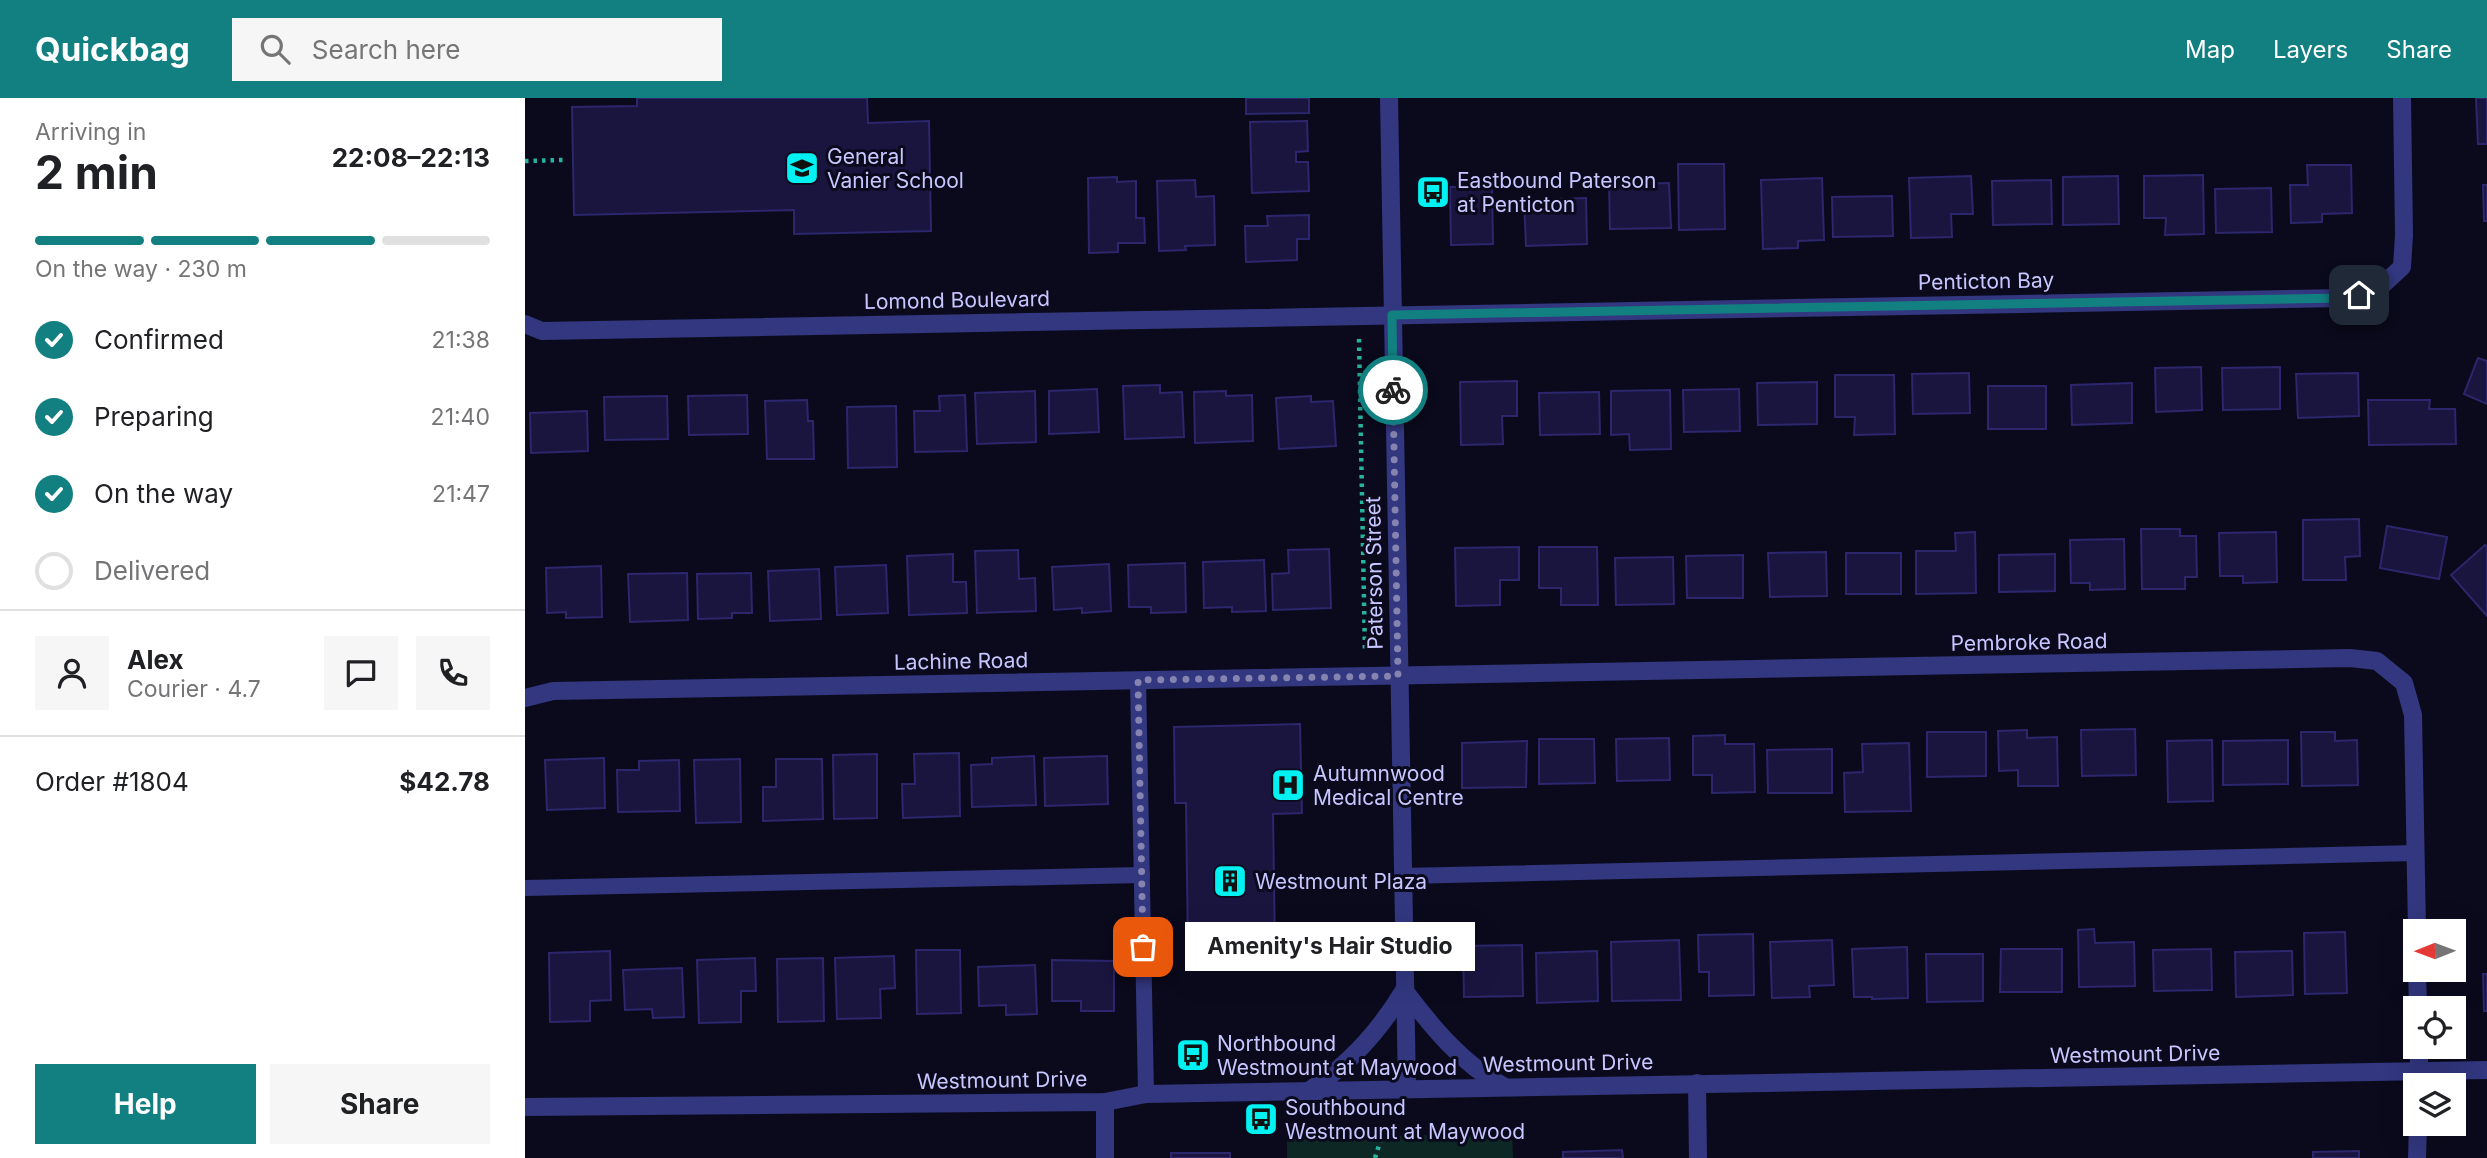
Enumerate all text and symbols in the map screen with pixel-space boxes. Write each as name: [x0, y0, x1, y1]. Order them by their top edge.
search box: [232, 18, 722, 81]
text: Quickbag: [35, 29, 190, 69]
icon: search: [256, 30, 294, 68]
text: Search here: [312, 34, 460, 65]
text: Map: [2185, 35, 2235, 64]
text: Layers: [2273, 35, 2348, 64]
text: Share: [2386, 35, 2452, 64]
text: Arriving in: [35, 118, 146, 146]
text: 22:08–22:13: [332, 142, 490, 173]
text: 2 min: [35, 144, 158, 200]
place label: General Vanier School: [827, 144, 964, 193]
school or university icon: General Vanier School: [783, 149, 821, 187]
place label: Eastbound Paterson at Penticton: [1457, 168, 1657, 217]
bus stop icon: Eastbound Paterson at Penticton: [1414, 173, 1452, 211]
text: On the way · 230 m: [35, 255, 247, 283]
pin: [2329, 265, 2389, 325]
street label: Penticton Bay: [1918, 267, 2055, 295]
icon: home: [2340, 276, 2378, 314]
street label: Lomond Boulevard: [864, 286, 1050, 314]
icon: check: [35, 321, 73, 359]
text: Confirmed: [94, 324, 224, 355]
text: 21:38: [432, 326, 490, 354]
courier: [1358, 355, 1428, 425]
icon: bike: [1374, 371, 1412, 409]
icon: check: [35, 398, 73, 436]
text: Preparing: [94, 401, 214, 432]
text: 21:40: [431, 403, 490, 431]
icon: check: [35, 475, 73, 513]
text: On the way: [94, 478, 233, 509]
text: 21:47: [432, 480, 490, 508]
street label: Paterson Street: [1360, 496, 1388, 650]
text: Delivered: [94, 555, 210, 586]
street label: Pembroke Road: [1950, 628, 2108, 656]
button: person: [35, 636, 109, 710]
button: chat: [324, 636, 398, 710]
button: phone: [416, 636, 490, 710]
text: Alex: [127, 644, 184, 675]
street label: Lachine Road: [894, 647, 1028, 675]
text: Courier · 4.7: [127, 675, 261, 703]
place label: Autumnwood Medical Centre: [1313, 761, 1464, 810]
text: Order #1804: [35, 766, 189, 797]
text: $42.78: [399, 766, 490, 797]
hospital icon: Autumnwood Medical Centre: [1269, 766, 1307, 804]
building icon: Westmount Plaza: [1211, 862, 1249, 900]
place label: Westmount Plaza: [1255, 869, 1427, 894]
pin: [1113, 917, 1173, 977]
north arrow: [2403, 919, 2466, 982]
map controls: [2403, 919, 2466, 1136]
callout: Amenity's Hair Studio: [1185, 922, 1475, 972]
icon: bag: [1124, 928, 1162, 966]
text: Amenity's Hair Studio: [1207, 932, 1453, 960]
button: locate: [2403, 996, 2466, 1059]
place label: Northbound Westmount at Maywood: [1217, 1031, 1457, 1080]
bus stop icon: Northbound Westmount at Maywood: [1174, 1036, 1212, 1074]
street label: Westmount Drive: [2050, 1040, 2220, 1068]
street label: Westmount Drive: [1483, 1049, 1653, 1077]
button: Help: [35, 1064, 256, 1144]
button: Share: [270, 1064, 490, 1144]
street label: Westmount Drive: [917, 1066, 1087, 1094]
button: layers: [2403, 1073, 2466, 1136]
place label: Southbound Westmount at Maywood: [1285, 1095, 1525, 1144]
bus stop icon: Southbound Westmount at Maywood: [1242, 1100, 1280, 1138]

